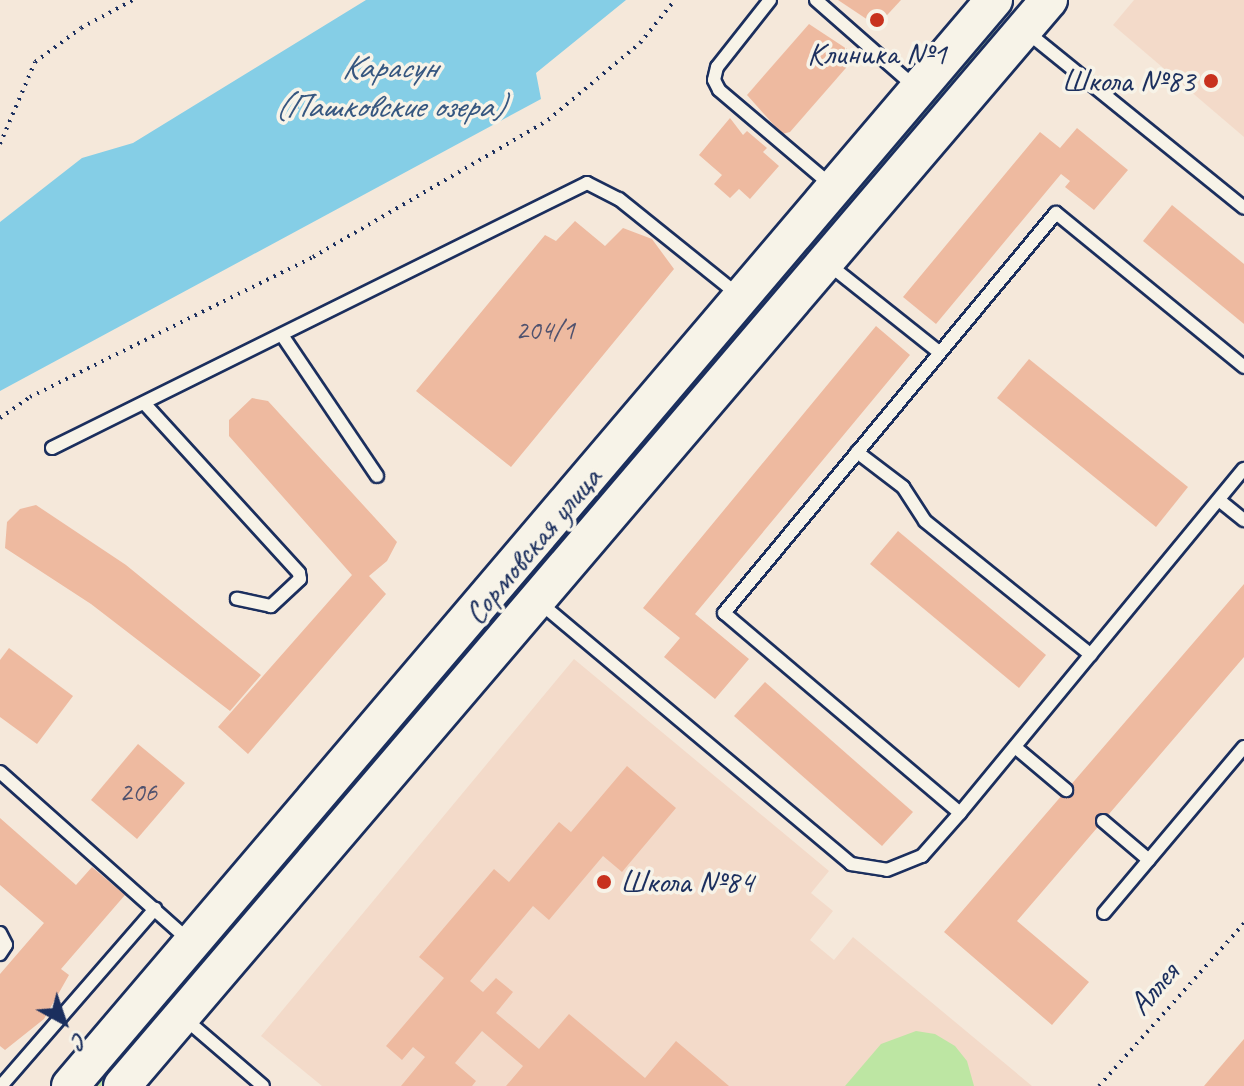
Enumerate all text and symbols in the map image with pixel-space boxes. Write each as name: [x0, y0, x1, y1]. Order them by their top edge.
marker: Клиника №1: [866, 9, 888, 31]
place label: Клиника №1: [807, 35, 947, 73]
water label: Карасун (Пашковские озера): [275, 46, 503, 126]
place label: Школа №83: [1061, 62, 1195, 100]
marker: Школа №83: [1202, 72, 1220, 90]
house number: 204/1: [515, 313, 575, 347]
street label: Сормовская улица: [456, 459, 610, 633]
house number: 206: [119, 775, 157, 809]
place label: Школа №84: [620, 863, 754, 901]
marker: Школа №84: [595, 873, 613, 891]
street label: Аллея: [1121, 955, 1187, 1023]
north arrow: [24, 982, 104, 1062]
text: С: [66, 1026, 93, 1055]

